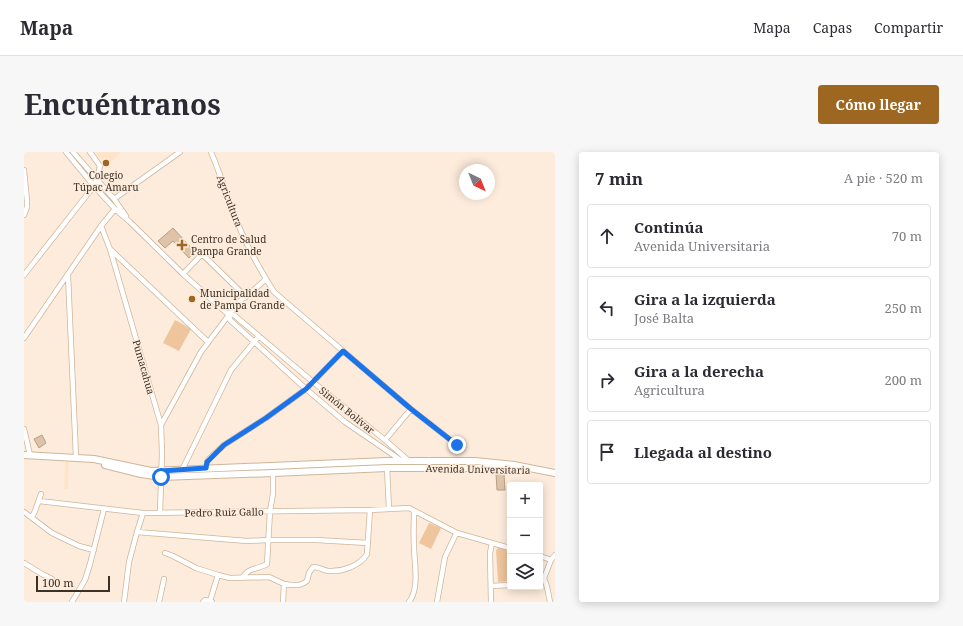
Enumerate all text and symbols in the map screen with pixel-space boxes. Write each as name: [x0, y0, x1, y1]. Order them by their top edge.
text: Mapa: [20, 15, 73, 41]
text: Mapa: [753, 18, 791, 37]
text: Capas: [813, 18, 852, 37]
text: Compartir: [874, 18, 943, 37]
text: Encuéntranos: [24, 85, 221, 123]
button: Cómo llegar: [818, 85, 939, 124]
marker: Colegio Túpac Amaru: [101, 158, 111, 168]
north arrow: [459, 164, 495, 200]
text: 7 min: [595, 167, 643, 190]
place label: Colegio Túpac Amaru: [74, 168, 139, 194]
text: A pie · 520 m: [844, 169, 923, 187]
street label: Agricultura: [214, 173, 246, 229]
text: Continúa: [634, 217, 704, 237]
icon: ahead: [596, 225, 618, 247]
text: 70 m: [892, 227, 922, 245]
place label: Centro de Salud Pampa Grande: [191, 232, 266, 258]
text: Avenida Universitaria: [634, 237, 770, 255]
marker: Centro de Salud Pampa Grande: [176, 239, 188, 251]
place label: Municipalidad de Pampa Grande: [200, 286, 285, 312]
text: Gira a la izquierda: [634, 289, 776, 309]
marker: Municipalidad de Pampa Grande: [187, 294, 197, 304]
icon: left: [596, 297, 618, 319]
text: 250 m: [885, 299, 922, 317]
text: José Balta: [634, 309, 694, 327]
street label: Pumacahua: [130, 338, 159, 396]
text: Gira a la derecha: [634, 361, 764, 381]
icon: right: [596, 369, 618, 391]
text: 200 m: [885, 371, 922, 389]
text: Agricultura: [634, 381, 705, 399]
street label: Simón Bolívar: [316, 383, 378, 437]
route end: [448, 436, 466, 454]
icon: arrive: [596, 441, 618, 463]
text: Llegada al destino: [634, 442, 772, 462]
street label: Avenida Universitaria: [426, 461, 531, 477]
route start: [152, 468, 170, 486]
map controls: [507, 482, 543, 590]
button: +: [507, 482, 543, 518]
street label: Pedro Ruiz Gallo: [184, 504, 264, 520]
button: −: [507, 518, 543, 554]
button: layers: [507, 554, 543, 590]
scale bar: [36, 574, 110, 593]
text: 100 m: [42, 575, 74, 590]

